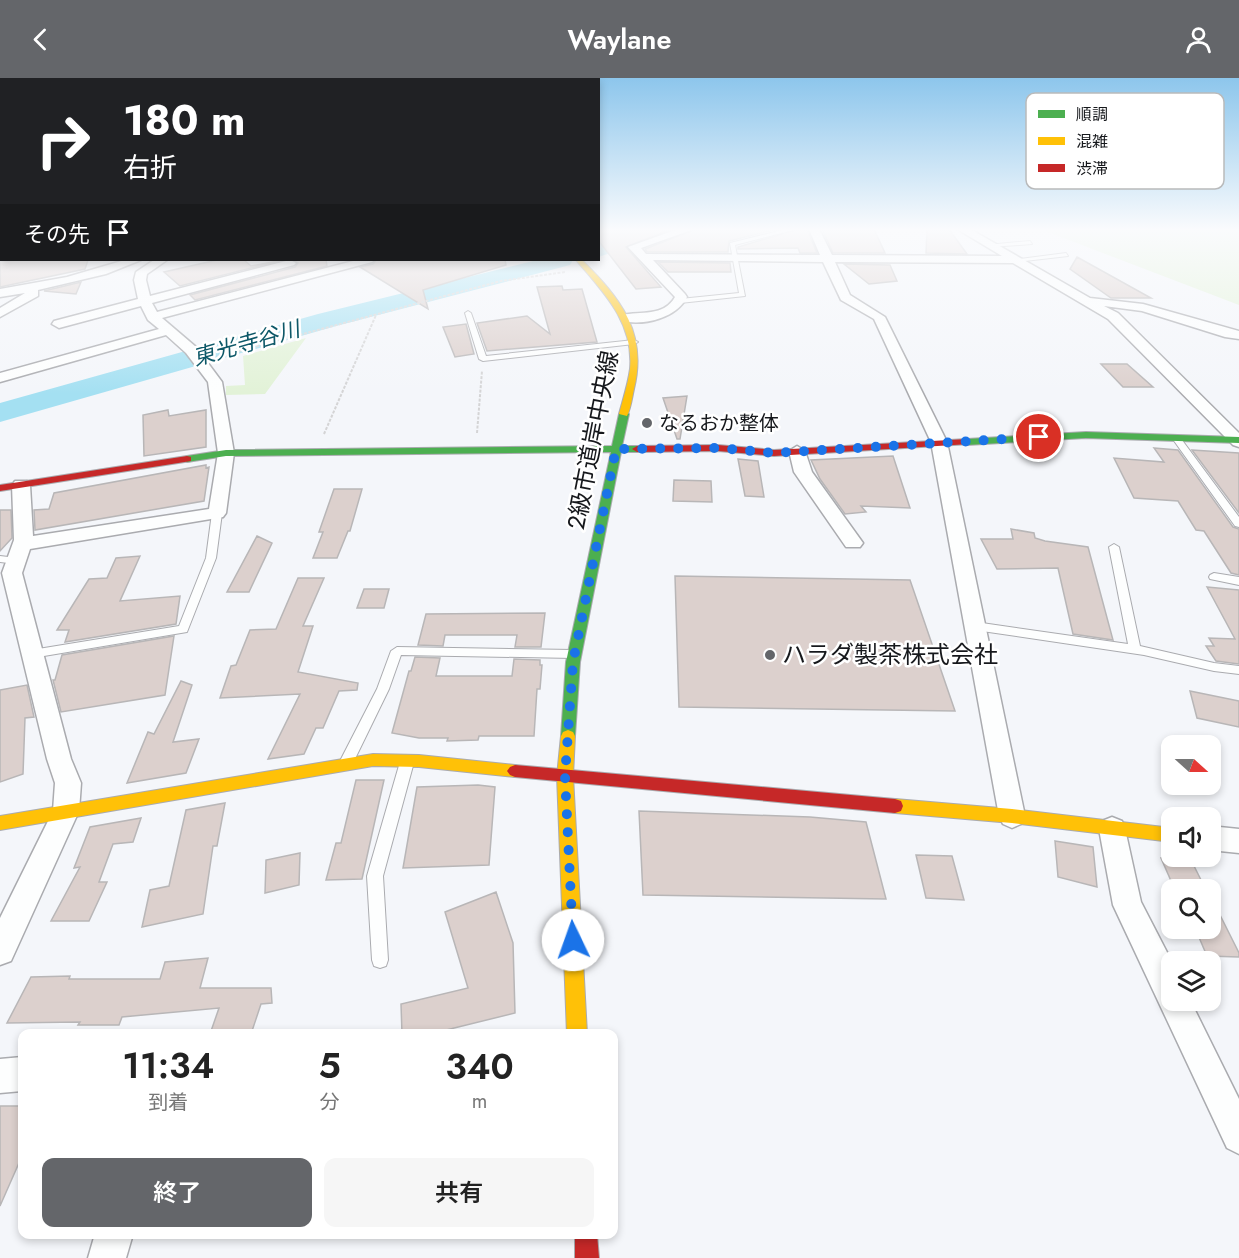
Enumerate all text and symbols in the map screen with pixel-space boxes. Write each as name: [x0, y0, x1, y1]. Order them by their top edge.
text: Waylane: [568, 20, 671, 59]
icon: back: [24, 23, 57, 56]
icon: person: [1182, 23, 1215, 56]
text: 180 m: [123, 90, 246, 151]
legend: [1026, 93, 1224, 189]
icon: right: [24, 102, 102, 180]
text: 順調: [1076, 103, 1108, 126]
text: 混雑: [1076, 130, 1108, 153]
text: 右折: [123, 148, 177, 187]
text: 渋滞: [1076, 157, 1108, 180]
icon: arrive: [102, 216, 135, 249]
text: その先: [24, 218, 90, 250]
water label: 東光寺谷川: [189, 312, 305, 374]
street label: 2級市道岸中央線: [558, 347, 627, 532]
place label: なるおか整体: [659, 409, 779, 438]
pin: [1013, 411, 1064, 462]
marker: なるおか整体: [640, 416, 654, 430]
icon: arrive: [1022, 420, 1055, 453]
place label: ハラダ製茶株式会社: [782, 637, 998, 672]
marker: ハラダ製茶株式会社: [763, 648, 777, 662]
north arrow: [1161, 735, 1221, 795]
map controls: [1161, 735, 1221, 1011]
button: sound: [1161, 807, 1221, 867]
button: search: [1161, 879, 1221, 939]
position arrow: [541, 908, 605, 972]
button: layers: [1161, 951, 1221, 1011]
text: 11:34: [122, 1039, 214, 1091]
text: 5: [319, 1039, 341, 1091]
text: 340: [445, 1040, 514, 1092]
text: m: [472, 1087, 487, 1116]
text: 到着: [148, 1088, 188, 1117]
text: 分: [320, 1088, 340, 1117]
button: 終了: [42, 1158, 312, 1227]
button: 共有: [324, 1158, 594, 1227]

